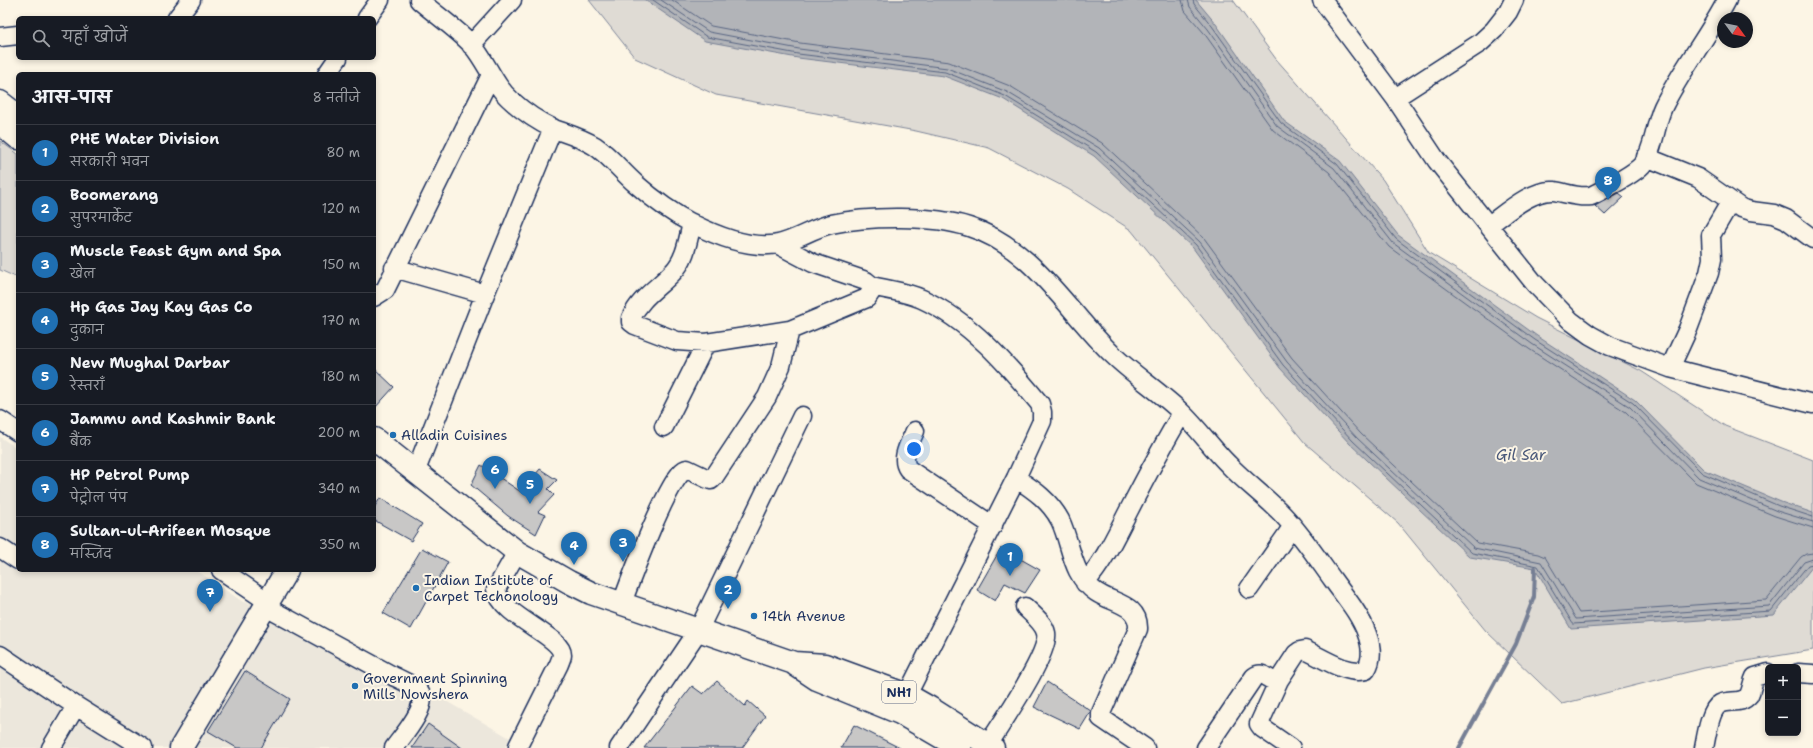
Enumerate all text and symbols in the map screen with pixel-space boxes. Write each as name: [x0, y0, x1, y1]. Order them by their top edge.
north arrow: [1717, 12, 1753, 48]
search box: [16, 16, 376, 60]
icon: search: [30, 27, 52, 49]
text: यहाँ खोजें: [62, 27, 128, 47]
text: आस-पास: [32, 86, 112, 108]
text: 8 नतीजे: [313, 89, 360, 106]
text: PHE Water Division: [70, 129, 219, 149]
text: 1: [42, 144, 48, 161]
text: 80 m: [326, 144, 360, 161]
text: सरकारी भवन: [70, 153, 149, 170]
pin: 8: [1595, 167, 1621, 200]
text: Boomerang: [70, 185, 158, 205]
text: 2: [40, 200, 50, 217]
text: 120 m: [322, 200, 360, 217]
text: सुपरमार्केट: [70, 209, 132, 226]
text: Muscle Feast Gym and Spa: [70, 241, 281, 261]
text: 3: [40, 256, 50, 273]
text: 150 m: [322, 256, 360, 273]
text: खेल: [70, 265, 95, 282]
text: Hp Gas Jay Kay Gas Co: [70, 297, 252, 317]
text: 4: [40, 312, 50, 329]
text: 170 m: [322, 312, 360, 329]
text: दुकान: [70, 321, 104, 338]
text: New Mughal Darbar: [70, 353, 230, 373]
text: 5: [41, 368, 49, 385]
text: 180 m: [321, 368, 360, 385]
text: रेस्तराँ: [70, 377, 105, 394]
text: Jammu and Kashmir Bank: [70, 409, 276, 429]
text: 6: [40, 424, 50, 441]
text: 200 m: [318, 424, 360, 441]
place label: Alladin Cuisines: [401, 426, 507, 444]
marker: Alladin Cuisines: [388, 430, 398, 440]
text: बैंक: [70, 433, 91, 450]
your location: [904, 439, 924, 459]
water label: Gil Sar: [1496, 445, 1547, 465]
pin: 6: [482, 456, 508, 489]
text: HP Petrol Pump: [70, 465, 189, 485]
pin: 5: [517, 471, 543, 504]
text: 7: [40, 480, 50, 497]
text: 340 m: [318, 480, 360, 497]
text: पेट्रोल पंप: [70, 489, 127, 506]
text: Sultan-ul-Arifeen Mosque: [70, 521, 271, 541]
pin: 3: [610, 529, 636, 562]
pin: 4: [561, 532, 587, 565]
text: 8: [40, 536, 50, 553]
text: 350 m: [319, 536, 360, 553]
pin: 1: [997, 543, 1023, 576]
text: मस्जिद: [70, 545, 112, 562]
place label: Indian Institute of Carpet Techonology: [424, 571, 558, 605]
pin: 2: [715, 576, 741, 609]
pin: 7: [197, 579, 223, 612]
marker: Indian Institute of Carpet Techonology: [411, 583, 421, 593]
place label: 14th Avenue: [762, 607, 846, 625]
marker: 14th Avenue: [749, 611, 759, 621]
map controls: [1765, 664, 1801, 736]
button: +: [1765, 664, 1801, 700]
place label: Government Spinning Mills Nowshera: [363, 669, 507, 703]
marker: Government Spinning Mills Nowshera: [350, 681, 360, 691]
road number: NH1: [882, 681, 916, 703]
button: −: [1765, 700, 1801, 736]

